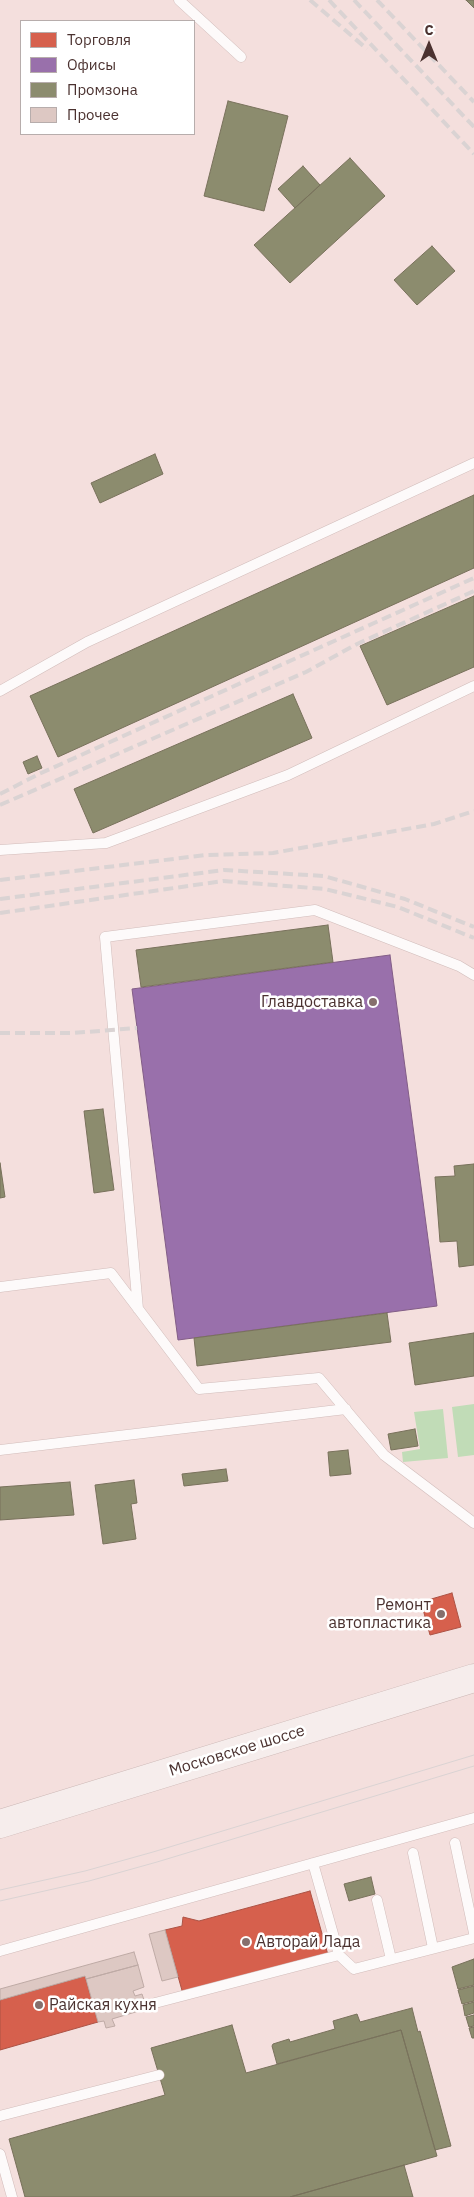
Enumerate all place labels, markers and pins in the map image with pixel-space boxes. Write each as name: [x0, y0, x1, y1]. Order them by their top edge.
place label: Главдоставка: [261, 992, 363, 1012]
marker: Главдоставка: [367, 996, 379, 1008]
place label: Ремонт автопластика: [328, 1595, 431, 1633]
marker: Ремонт автопластика: [435, 1608, 447, 1620]
place label: Авторай Лада: [256, 1932, 360, 1952]
marker: Авторай Лада: [240, 1936, 252, 1948]
place label: Райская кухня: [49, 1995, 157, 2015]
marker: Райская кухня: [33, 1999, 45, 2011]

